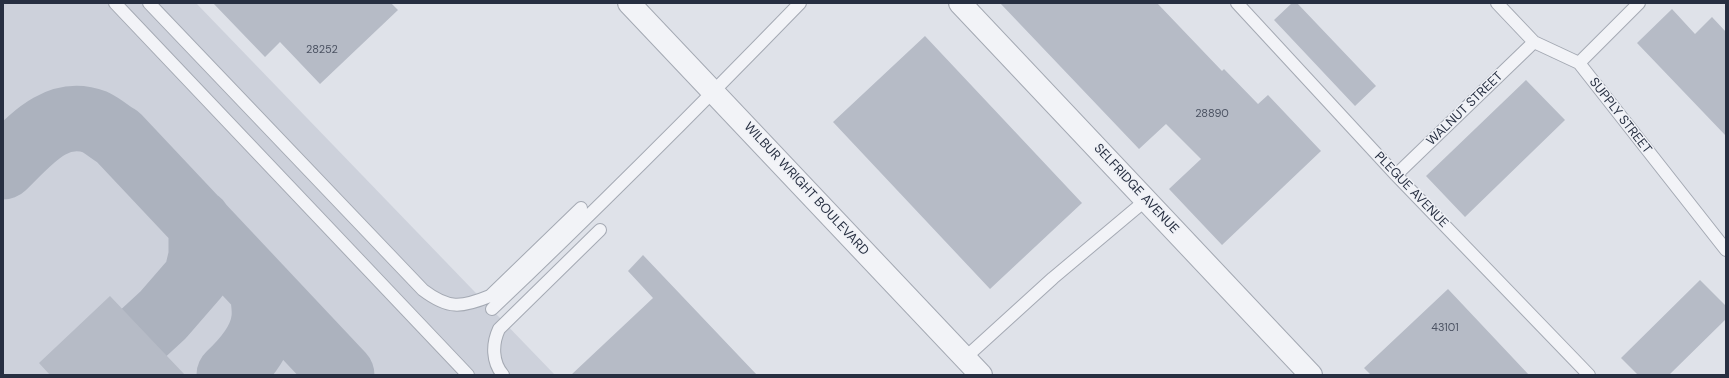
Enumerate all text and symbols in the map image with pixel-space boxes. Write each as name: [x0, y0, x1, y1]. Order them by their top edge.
house number: 28252: [306, 43, 338, 57]
street label: WALNUT STREET: [1424, 69, 1506, 149]
street label: SUPPLY STREET: [1586, 75, 1654, 157]
house number: 28890: [1195, 107, 1229, 121]
street label: WILBUR WRIGHT BOULEVARD: [740, 119, 872, 259]
street label: SELFRIDGE AVENUE: [1090, 141, 1182, 237]
street label: PLEGUE AVENUE: [1371, 149, 1451, 231]
house number: 43101: [1431, 321, 1459, 335]

